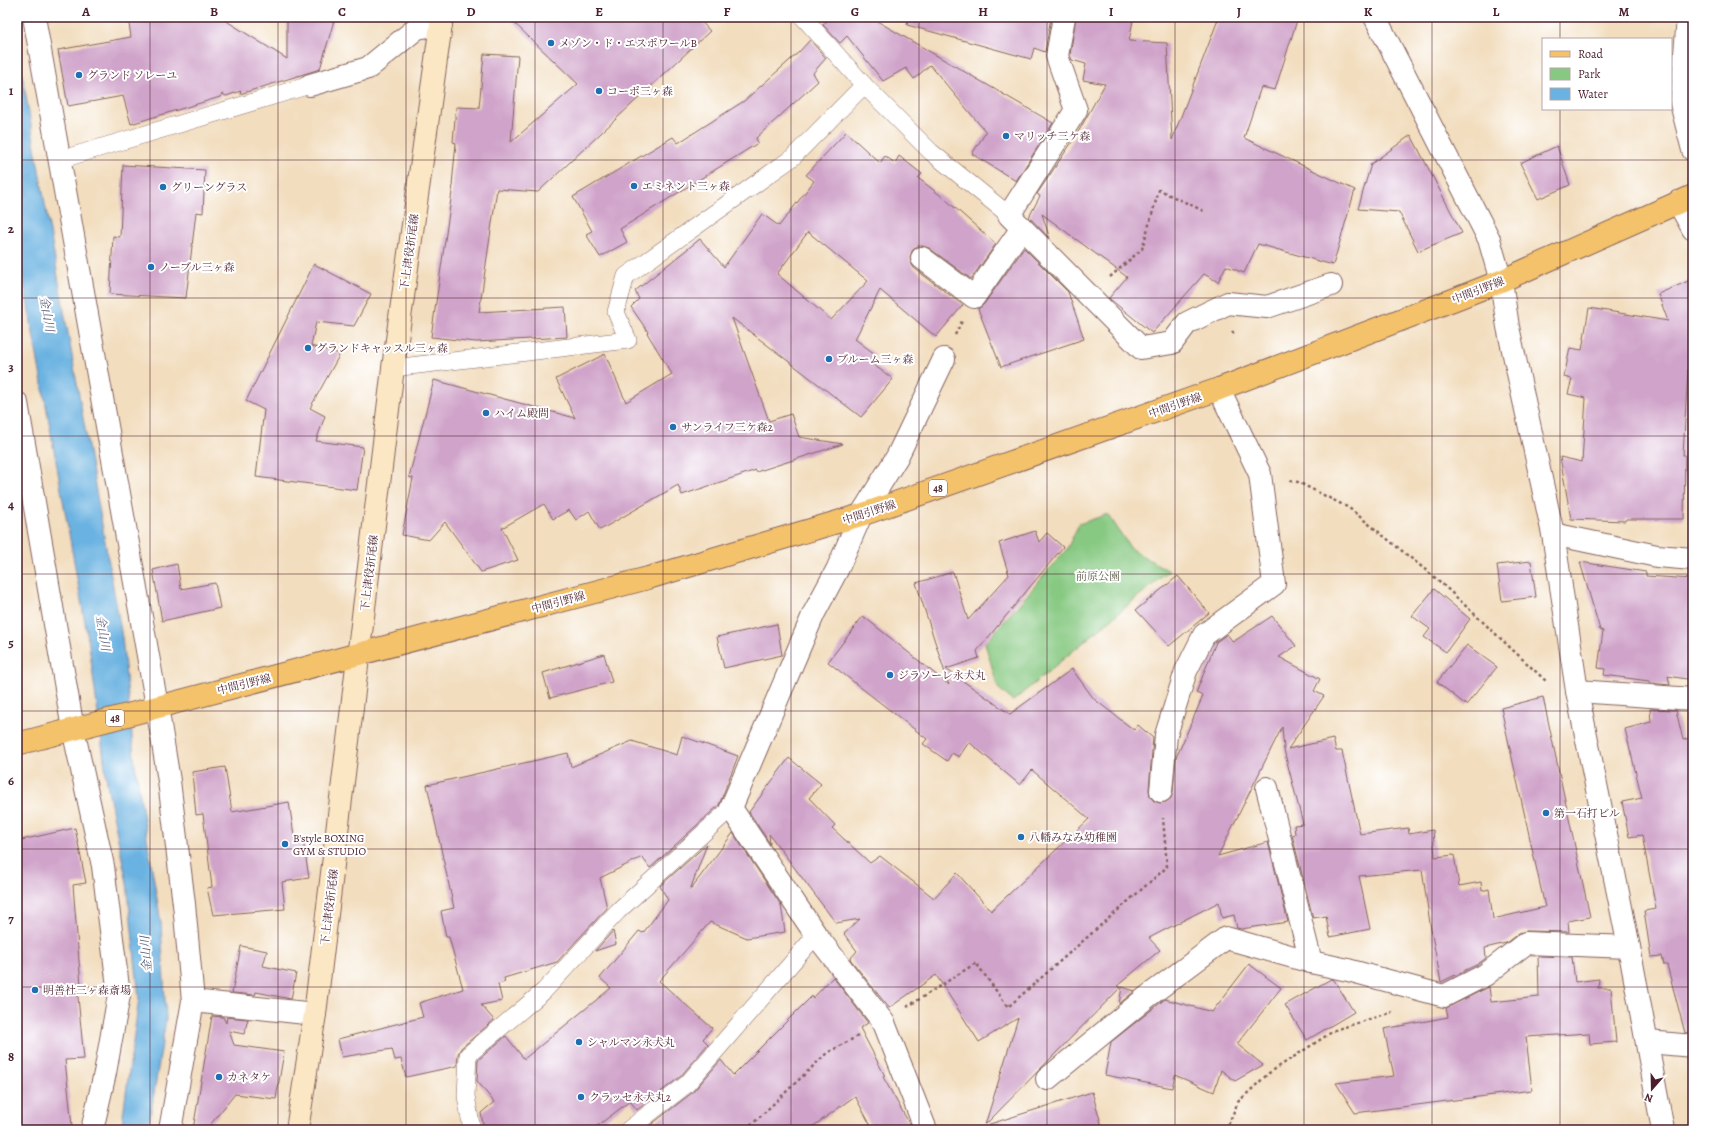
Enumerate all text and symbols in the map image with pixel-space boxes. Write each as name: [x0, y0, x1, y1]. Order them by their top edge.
text: A: [81, 3, 91, 20]
text: B: [210, 3, 218, 20]
text: C: [338, 3, 346, 20]
text: D: [466, 3, 476, 20]
text: E: [595, 3, 603, 20]
text: F: [724, 3, 731, 20]
text: G: [851, 3, 859, 20]
text: H: [978, 3, 988, 20]
text: I: [1109, 3, 1114, 20]
text: J: [1237, 3, 1241, 20]
text: K: [1364, 3, 1373, 20]
text: L: [1493, 3, 1500, 20]
text: M: [1619, 3, 1630, 20]
place label: メゾン・ド・エスポワールB: [559, 36, 697, 51]
marker: メゾン・ド・エスポワールB: [546, 38, 556, 48]
legend: [1542, 38, 1672, 110]
text: Road: [1578, 46, 1604, 62]
text: Park: [1578, 66, 1601, 82]
place label: グランド ソレーユ: [87, 68, 177, 83]
marker: グランド ソレーユ: [74, 70, 84, 80]
text: 1: [9, 82, 14, 99]
place label: コーポ三ヶ森: [607, 84, 673, 99]
marker: コーポ三ヶ森: [594, 86, 604, 96]
text: Water: [1577, 86, 1608, 102]
place label: マリッチ三ケ森: [1014, 129, 1091, 144]
marker: マリッチ三ケ森: [1001, 131, 1011, 141]
place label: エミネント三ヶ森: [642, 179, 730, 194]
place label: グリーングラス: [171, 180, 247, 195]
marker: エミネント三ヶ森: [629, 181, 639, 191]
marker: グリーングラス: [158, 182, 168, 192]
street label: 下上津役折尾線: [397, 213, 422, 291]
text: 2: [8, 220, 15, 237]
place label: ノーブル三ヶ森: [159, 260, 235, 275]
marker: ノーブル三ヶ森: [146, 262, 156, 272]
street label: 中間引野線: [1450, 274, 1507, 307]
water label: 金山川: [36, 295, 58, 335]
place label: グランドキャッスル三ヶ森: [316, 341, 448, 356]
marker: グランドキャッスル三ヶ森: [303, 343, 313, 353]
place label: ブルーム三ヶ森: [837, 352, 914, 367]
marker: ブルーム三ヶ森: [824, 354, 834, 364]
text: 3: [8, 358, 14, 375]
street label: 中間引野線: [1147, 389, 1204, 422]
place label: ハイム殿問: [494, 406, 549, 421]
marker: ハイム殿問: [481, 408, 491, 418]
place label: サンライフ三ケ森2: [681, 420, 773, 435]
marker: サンライフ三ケ森2: [668, 422, 678, 432]
road number: 48: [929, 480, 947, 496]
text: 4: [8, 496, 14, 513]
street label: 中間引野線: [841, 497, 898, 528]
street label: 下上津役折尾線: [357, 534, 382, 612]
park label: 前原公園: [1076, 569, 1120, 584]
street label: 中間引野線: [530, 588, 587, 617]
water label: 金山川: [92, 614, 114, 654]
text: 5: [8, 634, 14, 651]
place label: ジラソーレ永犬丸: [898, 668, 986, 683]
marker: ジラソーレ永犬丸: [885, 670, 895, 680]
street label: 中間引野線: [216, 671, 273, 698]
road number: 48: [106, 710, 124, 726]
text: 6: [8, 772, 14, 789]
place label: 第一石打ビル: [1554, 806, 1620, 821]
marker: 第一石打ビル: [1541, 808, 1551, 818]
place label: 八幡みなみ幼稚園: [1029, 830, 1117, 845]
place label: B'style BOXING GYM & STUDIO: [293, 831, 367, 859]
marker: 八幡みなみ幼稚園: [1016, 832, 1026, 842]
marker: B'style BOXING GYM & STUDIO: [280, 839, 290, 849]
street label: 下上津役折尾線: [317, 868, 342, 946]
text: 7: [8, 910, 14, 927]
water label: 金山川: [137, 933, 155, 973]
place label: 明善社三ヶ森斎場: [43, 983, 131, 998]
marker: 明善社三ヶ森斎場: [30, 985, 40, 995]
place label: シャルマン永犬丸: [587, 1035, 675, 1050]
marker: シャルマン永犬丸: [574, 1037, 584, 1047]
text: 8: [8, 1048, 14, 1065]
north arrow: [1632, 1069, 1672, 1109]
place label: カネタケ: [227, 1070, 271, 1085]
marker: カネタケ: [214, 1072, 224, 1082]
place label: クラッセ永犬丸2: [589, 1090, 671, 1105]
text: N: [1642, 1090, 1655, 1106]
marker: クラッセ永犬丸2: [576, 1092, 586, 1102]

